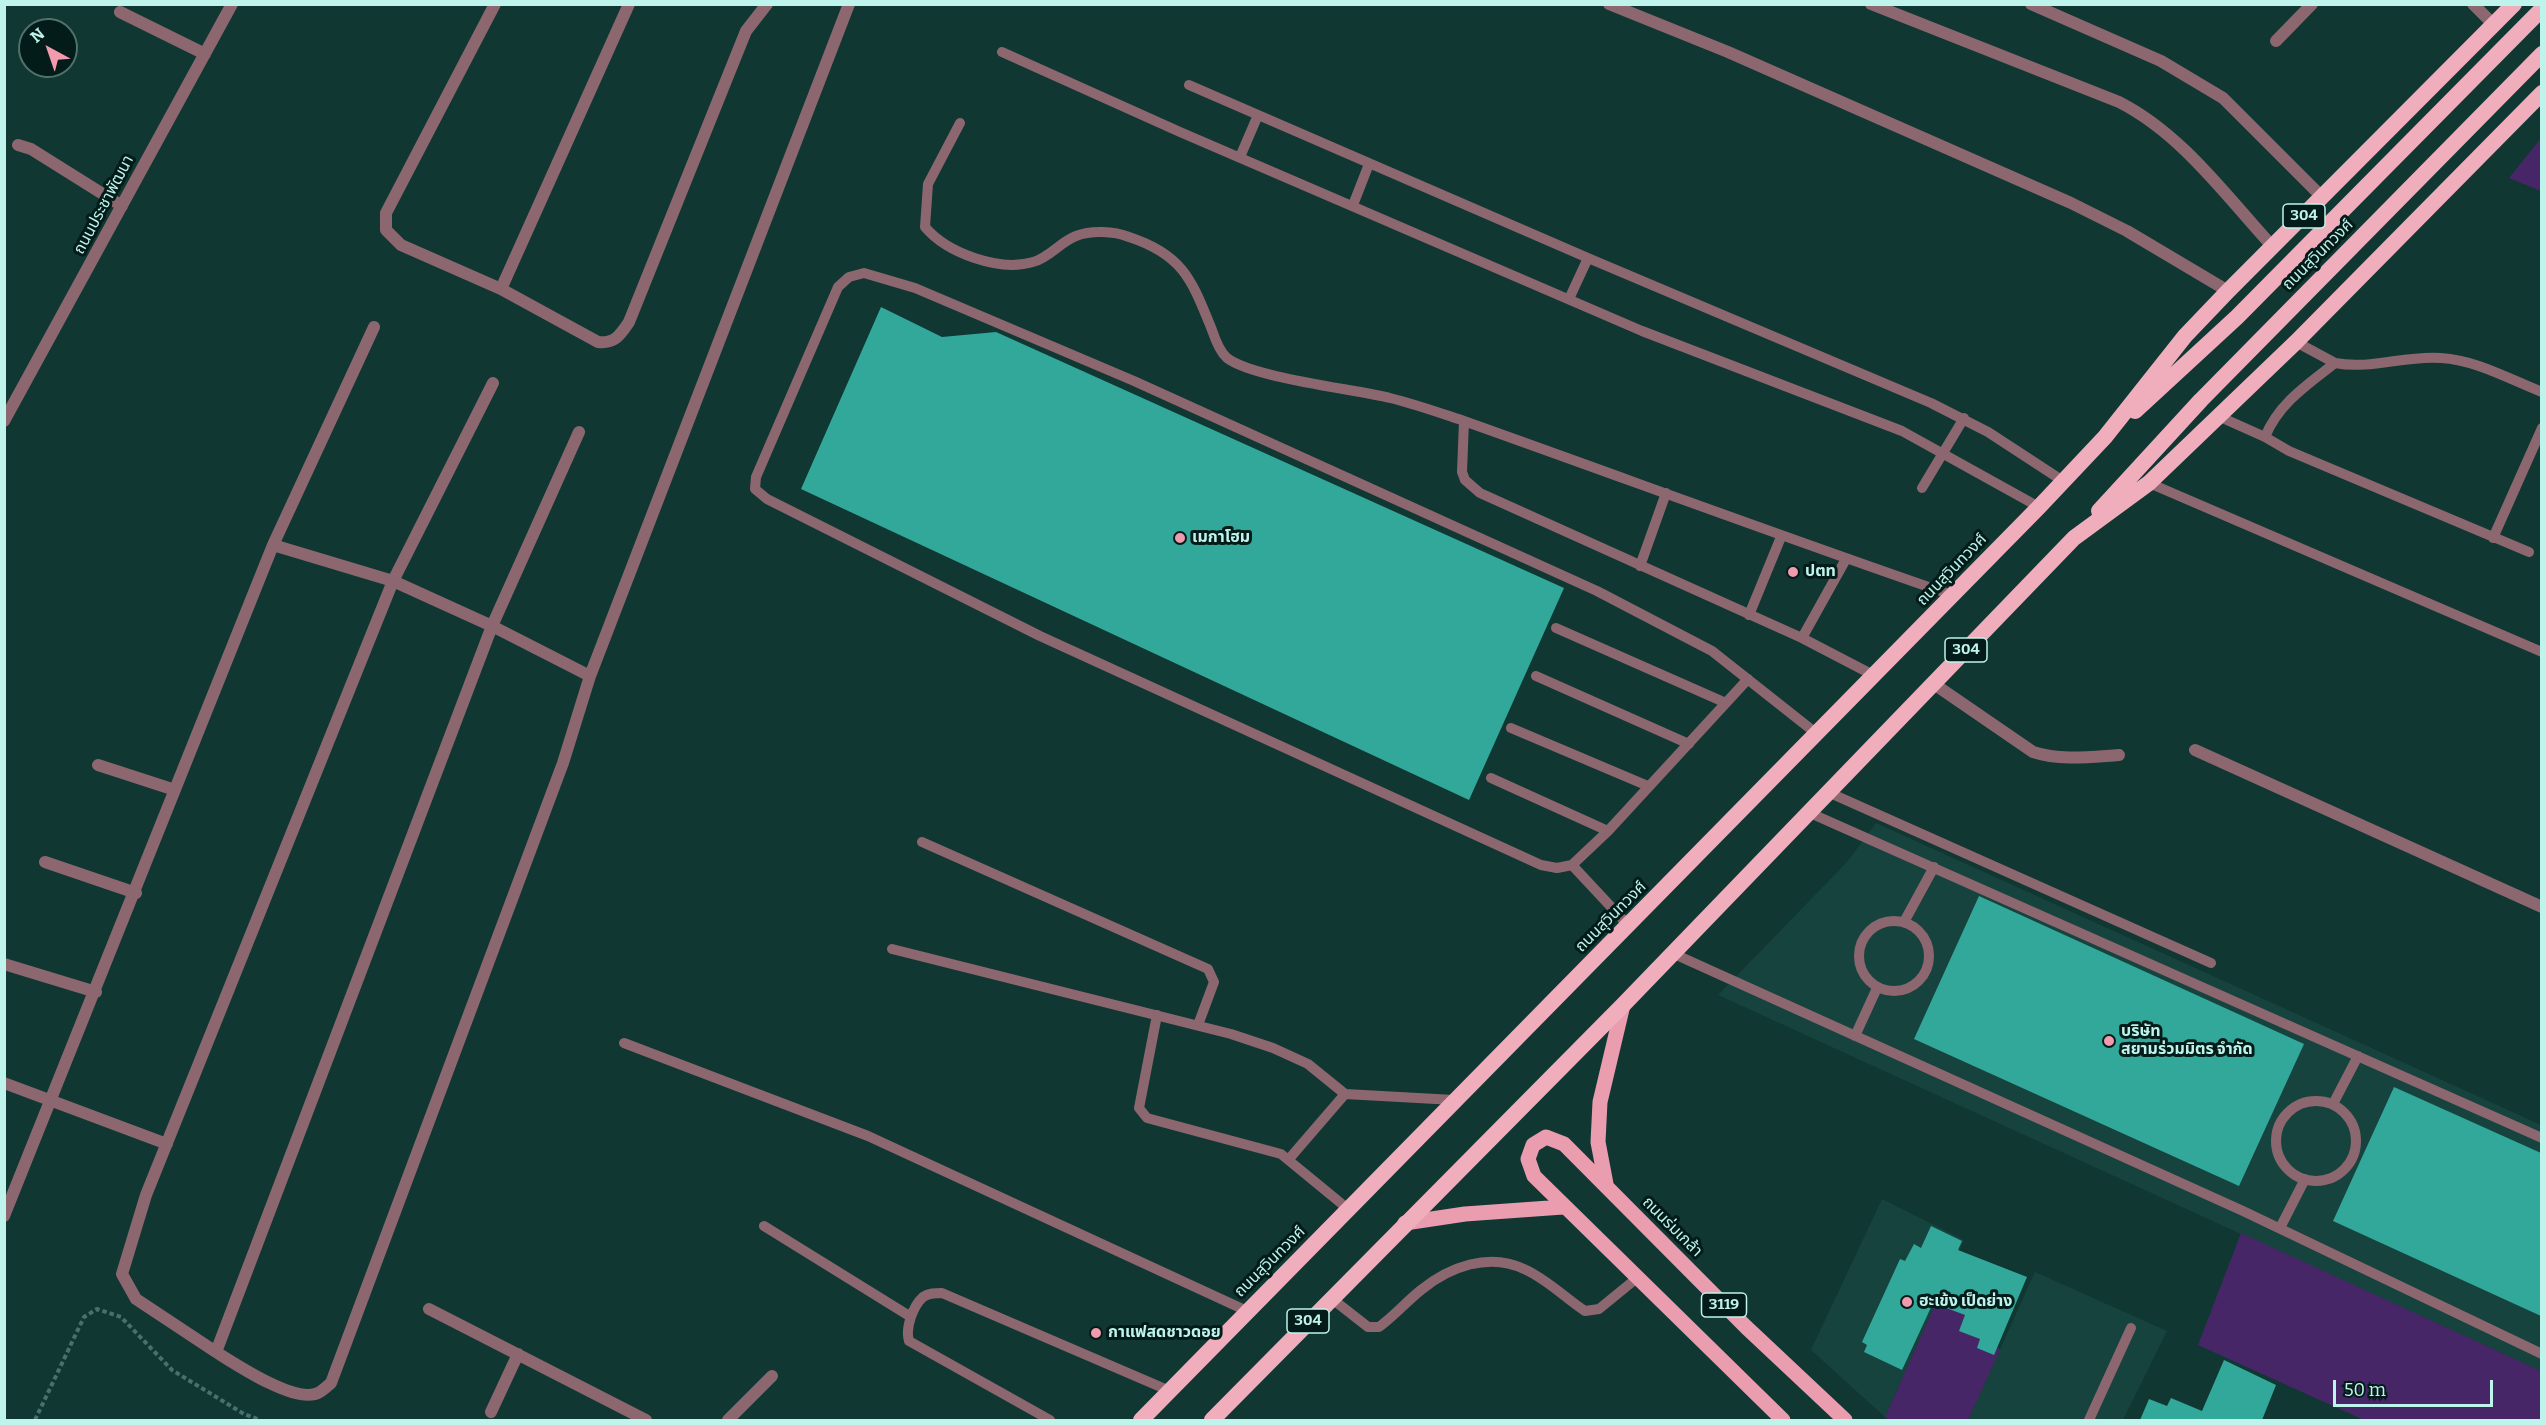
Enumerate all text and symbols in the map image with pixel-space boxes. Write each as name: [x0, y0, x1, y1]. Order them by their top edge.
north arrow: [18, 18, 78, 78]
text: N: [27, 24, 48, 47]
street label: ถนนประชาพัฒนา: [70, 152, 138, 258]
road number: 304: [2283, 204, 2325, 228]
street label: ถนนสุวินทวงศ์: [2279, 216, 2357, 294]
place label: เมกาโฮม: [1192, 528, 1250, 548]
street label: ถนนสุวินทวงศ์: [1913, 530, 1991, 610]
marker: เมกาโฮม: [1173, 531, 1187, 545]
place label: ปตท: [1805, 562, 1836, 582]
marker: ปตท: [1786, 565, 1800, 579]
road number: 304: [1945, 638, 1987, 662]
street label: ถนนสุวินทวงศ์: [1572, 878, 1650, 956]
place label: บริษัท สยามร่วมมิตร จำกัด: [2121, 1022, 2253, 1060]
marker: บริษัท สยามร่วมมิตร จำกัด: [2102, 1034, 2116, 1048]
street label: ถนนร่มเกล้า: [1638, 1193, 1706, 1261]
street label: ถนนสุวินทวงศ์: [1231, 1223, 1309, 1301]
place label: ฮะเข้ง เป็ดย่าง: [1919, 1292, 2012, 1312]
road number: 3119: [1702, 1293, 1746, 1317]
marker: ฮะเข้ง เป็ดย่าง: [1900, 1295, 1914, 1309]
road number: 304: [1287, 1309, 1329, 1333]
place label: กาแฟสดชาวดอย: [1108, 1323, 1221, 1343]
marker: กาแฟสดชาวดอย: [1089, 1326, 1103, 1340]
scale bar: [2336, 1368, 2496, 1406]
text: 50 m: [2344, 1379, 2386, 1401]

